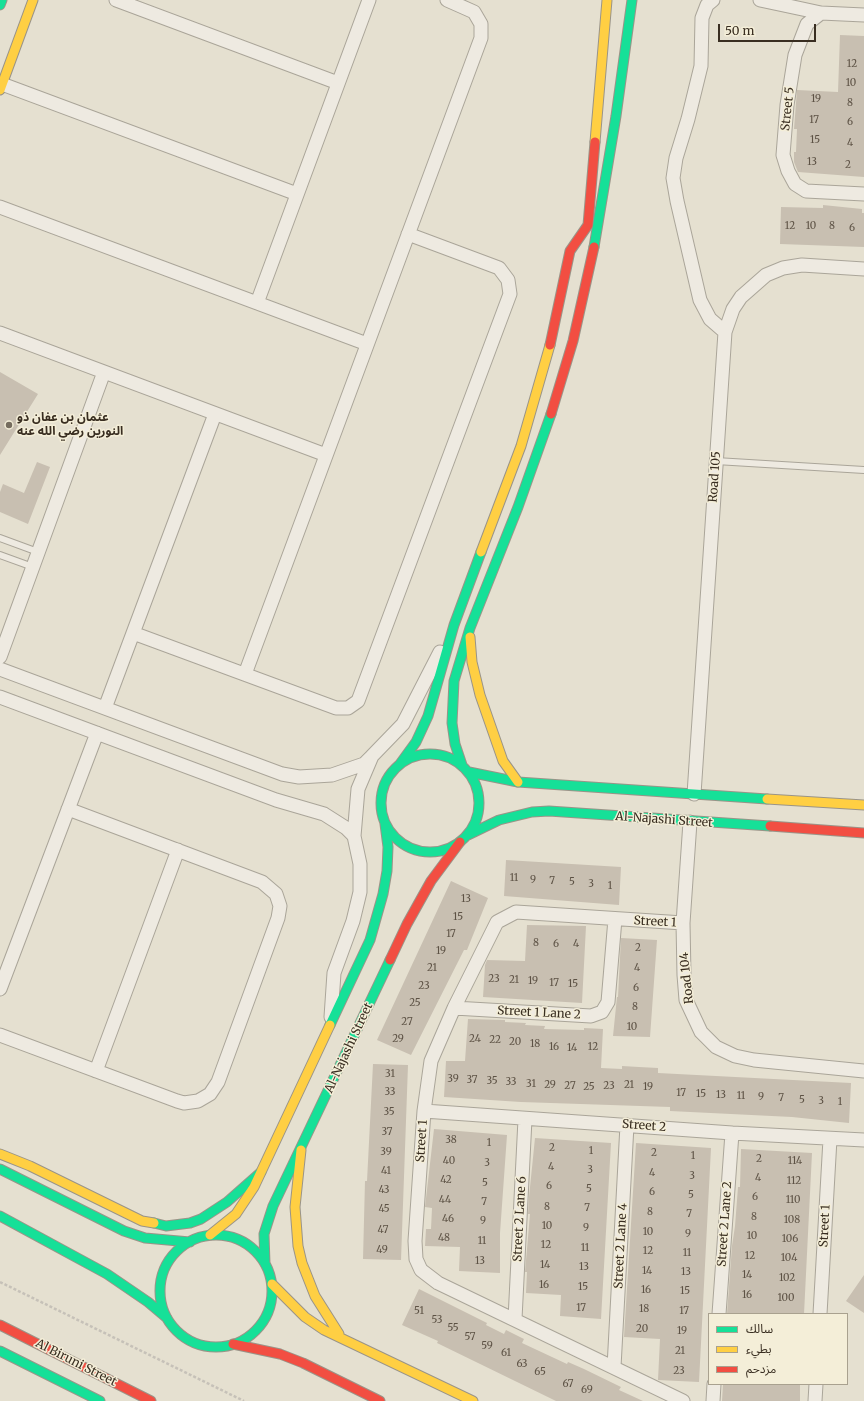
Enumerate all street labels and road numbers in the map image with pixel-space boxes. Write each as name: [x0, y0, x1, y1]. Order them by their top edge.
street label: Street 5: [779, 86, 797, 132]
street label: Road 105: [706, 451, 724, 503]
street label: Al-Najashi Street: [615, 809, 713, 831]
street label: Street 1: [633, 914, 677, 930]
street label: Road 104: [677, 951, 697, 1005]
street label: Al-Najashi Street: [322, 1001, 376, 1095]
street label: Street 1 Lane 2: [497, 1004, 581, 1022]
street label: Street 2: [621, 1117, 667, 1135]
street label: Street 1: [413, 1119, 431, 1163]
street label: Street 2 Lane 6: [511, 1176, 529, 1262]
street label: Street 2 Lane 2: [715, 1181, 735, 1267]
street label: Street 2 Lane 4: [612, 1203, 630, 1289]
street label: Street 1: [817, 1204, 833, 1248]
street label: Al Biruni Street: [33, 1336, 119, 1390]

